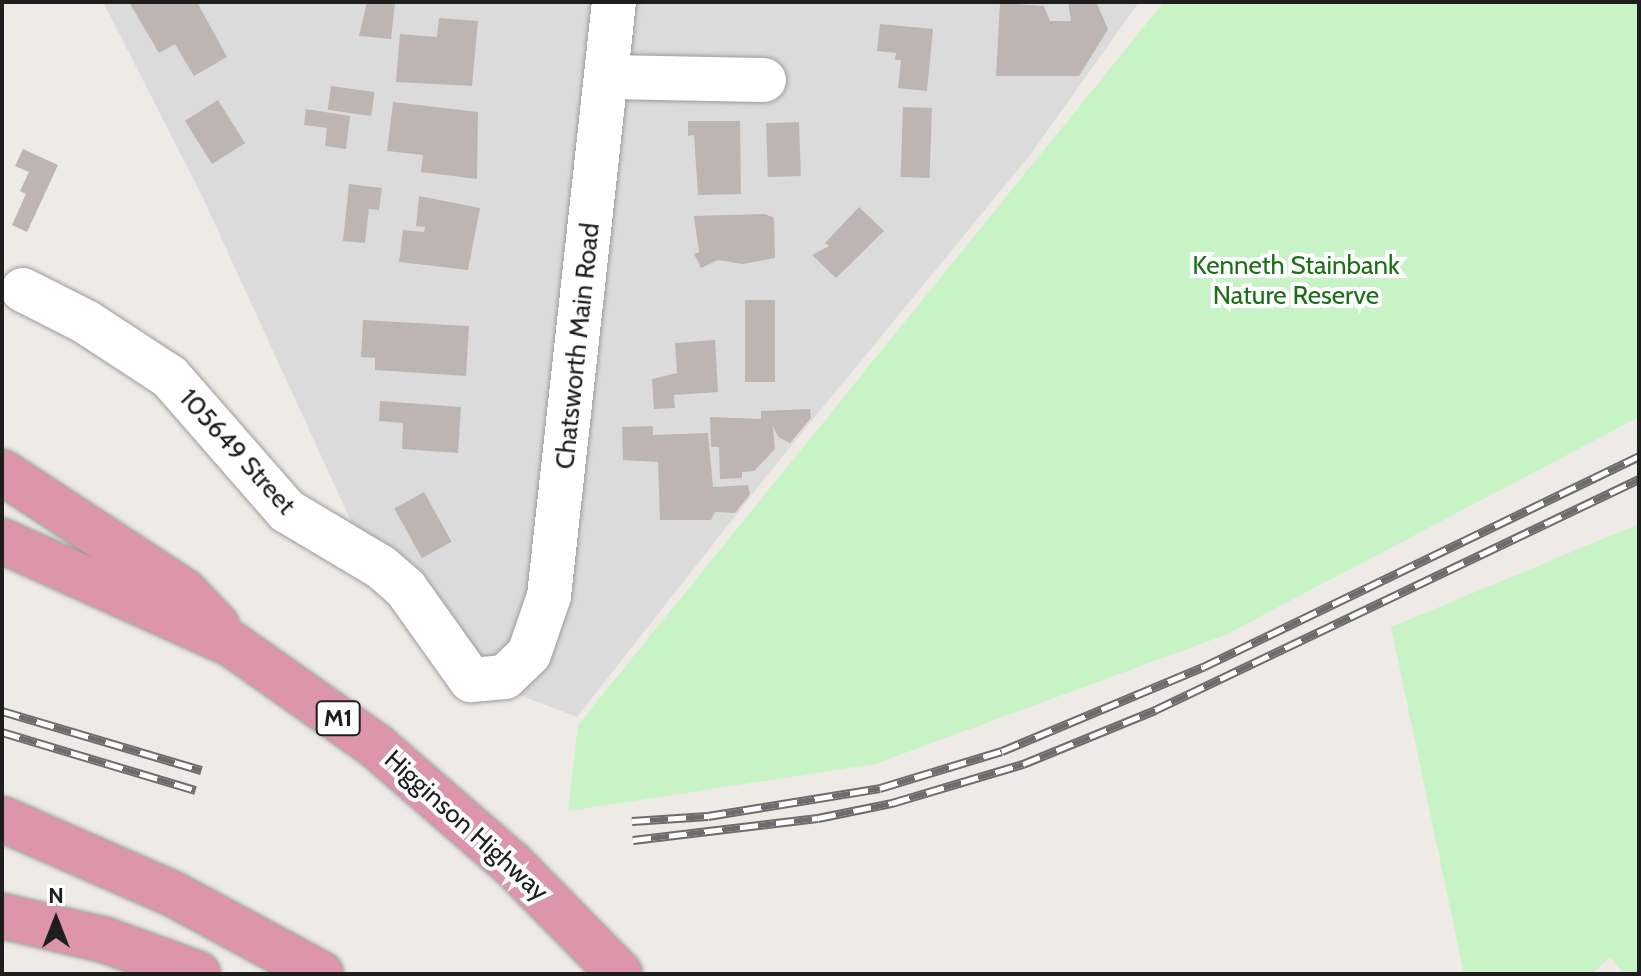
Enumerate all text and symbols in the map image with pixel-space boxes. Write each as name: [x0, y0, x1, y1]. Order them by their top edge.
street label: Chatsworth Main Road: [550, 221, 606, 471]
park label: Kenneth Stainbank Nature Reserve: [1192, 250, 1400, 312]
street label: 105649 Street: [173, 383, 301, 521]
road number: M1: [314, 698, 362, 738]
street label: Higginson Highway: [378, 744, 554, 908]
north arrow: [16, 880, 96, 960]
text: N: [48, 882, 64, 909]

